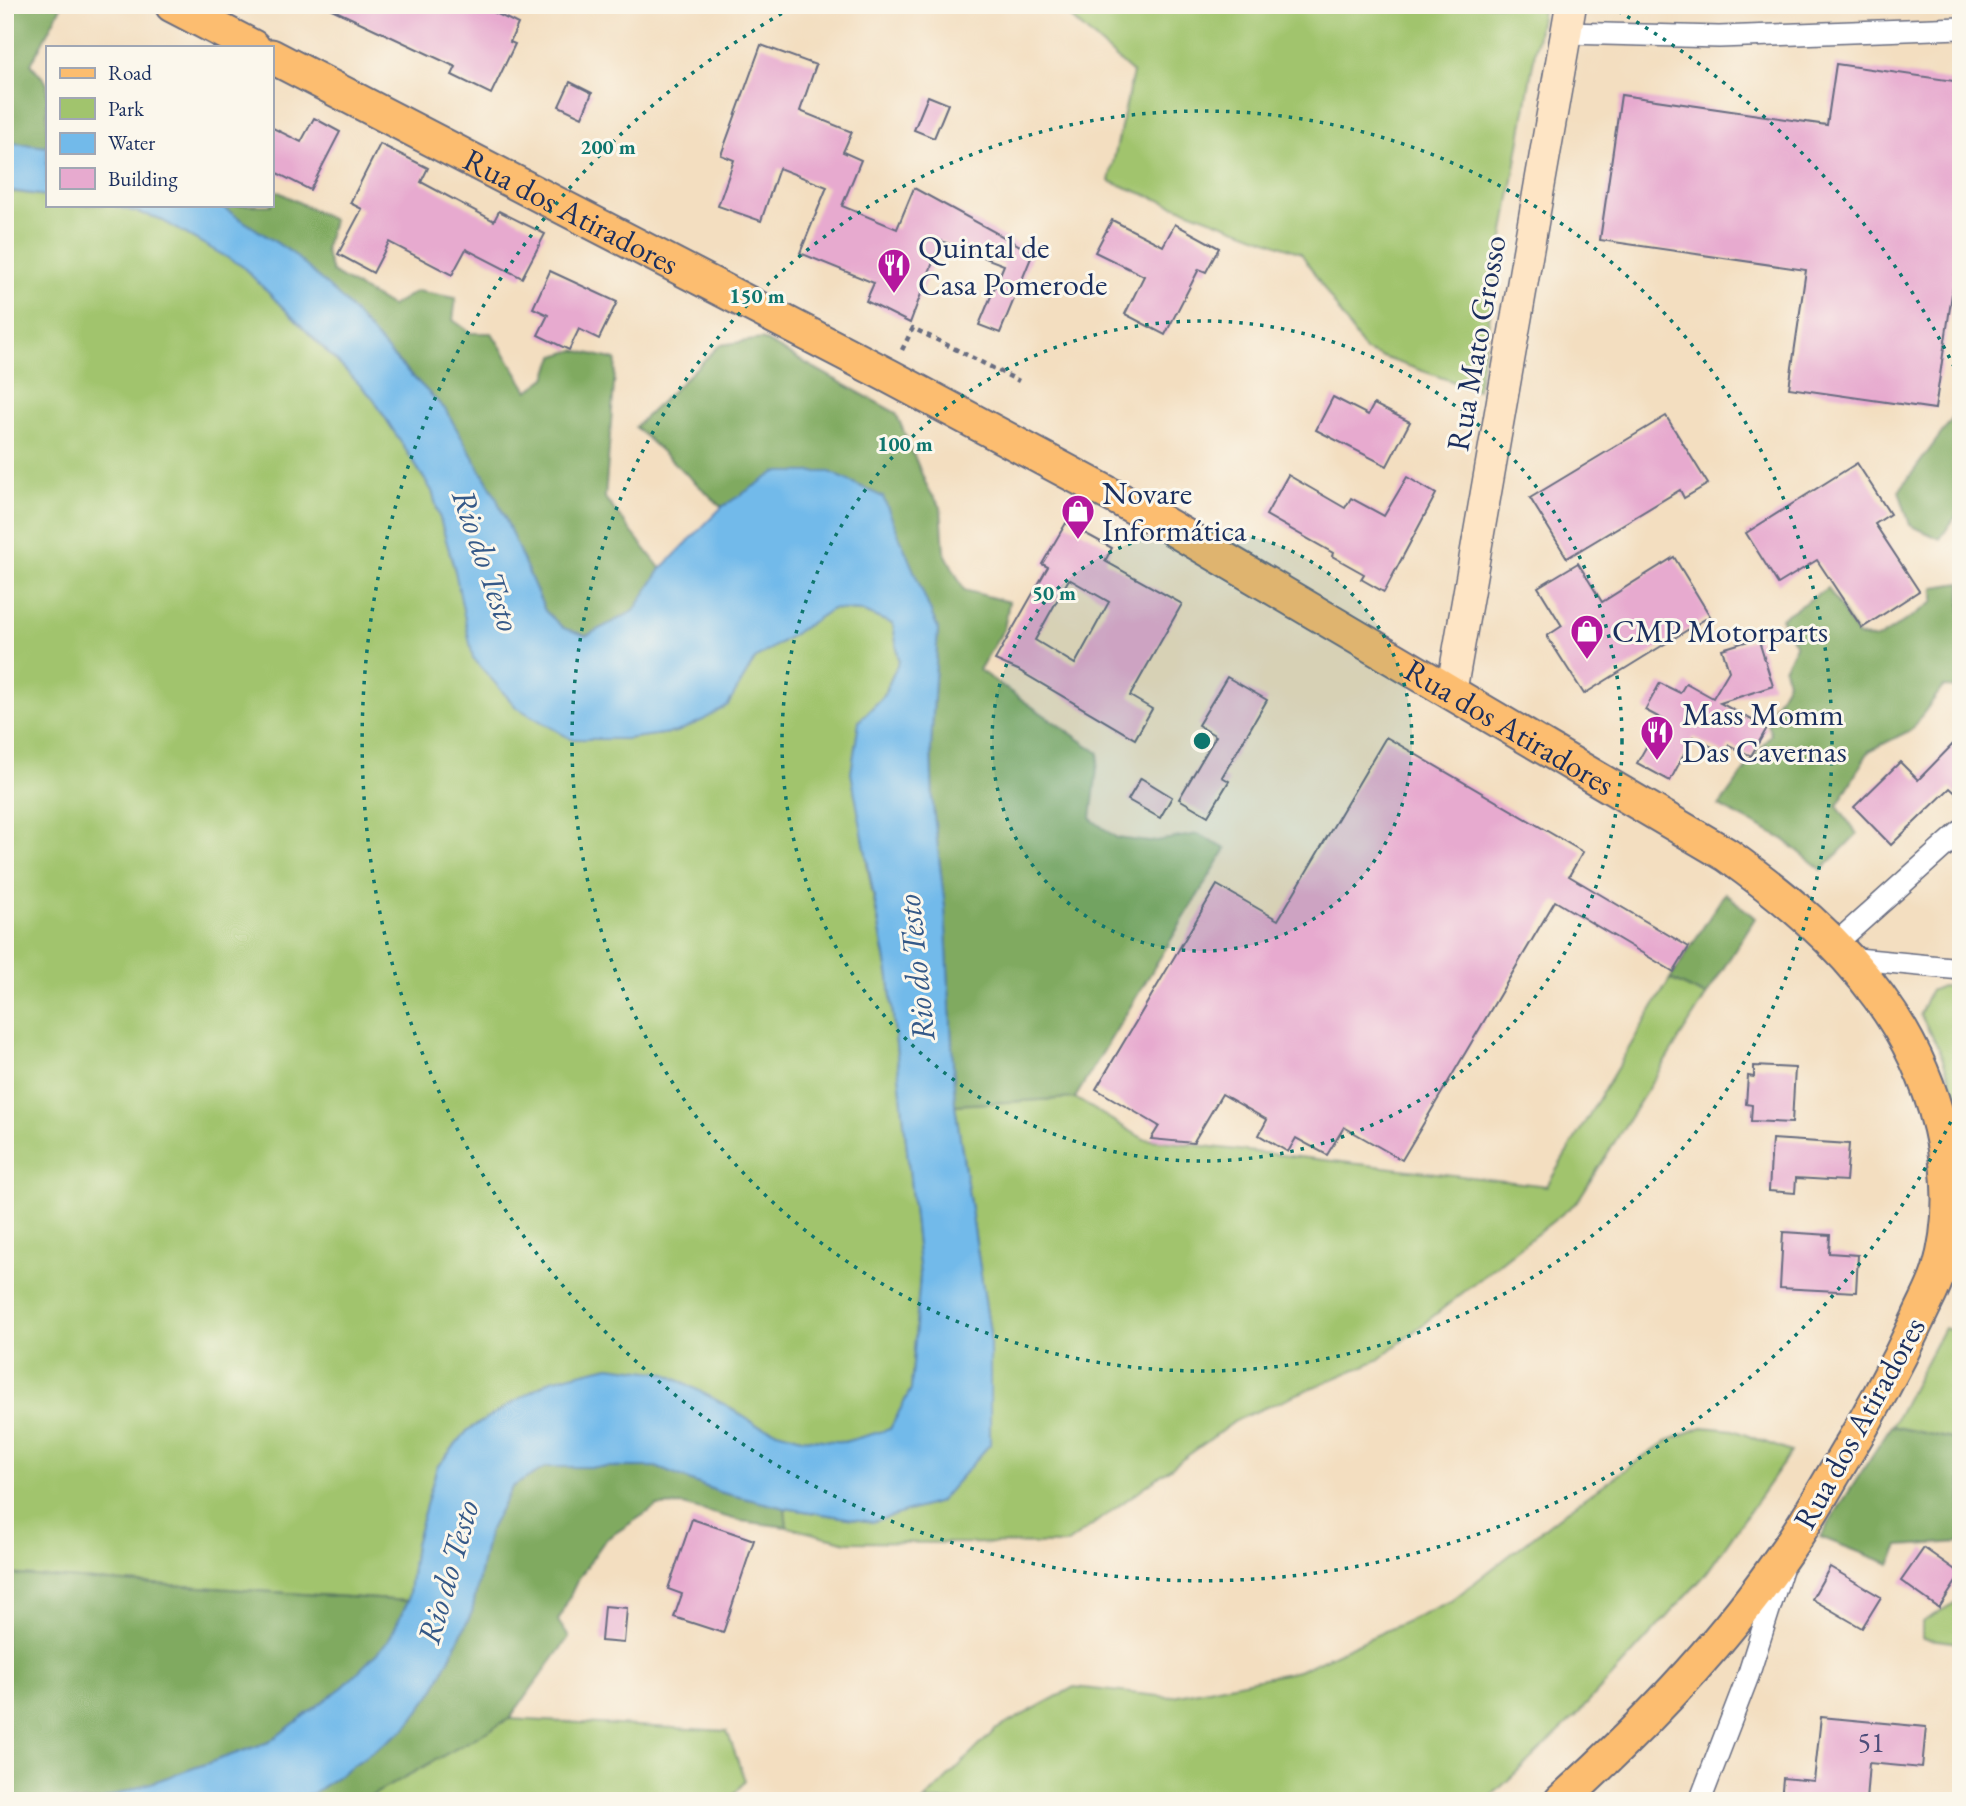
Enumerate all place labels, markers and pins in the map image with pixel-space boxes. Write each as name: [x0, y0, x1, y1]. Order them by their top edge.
place label: Quintal de Casa Pomerode: [918, 226, 1107, 305]
restaurant icon: Quintal de Casa Pomerode: [875, 246, 913, 295]
place label: Novare Informática: [1102, 472, 1247, 551]
shop icon: Novare Informática: [1059, 492, 1097, 541]
place label: CMP Motorparts: [1612, 610, 1828, 652]
shop icon: CMP Motorparts: [1568, 612, 1606, 661]
place label: Mass Momm Das Cavernas: [1682, 693, 1847, 772]
restaurant icon: Mass Momm Das Cavernas: [1638, 713, 1676, 762]
centre of rings: [1190, 729, 1214, 753]

